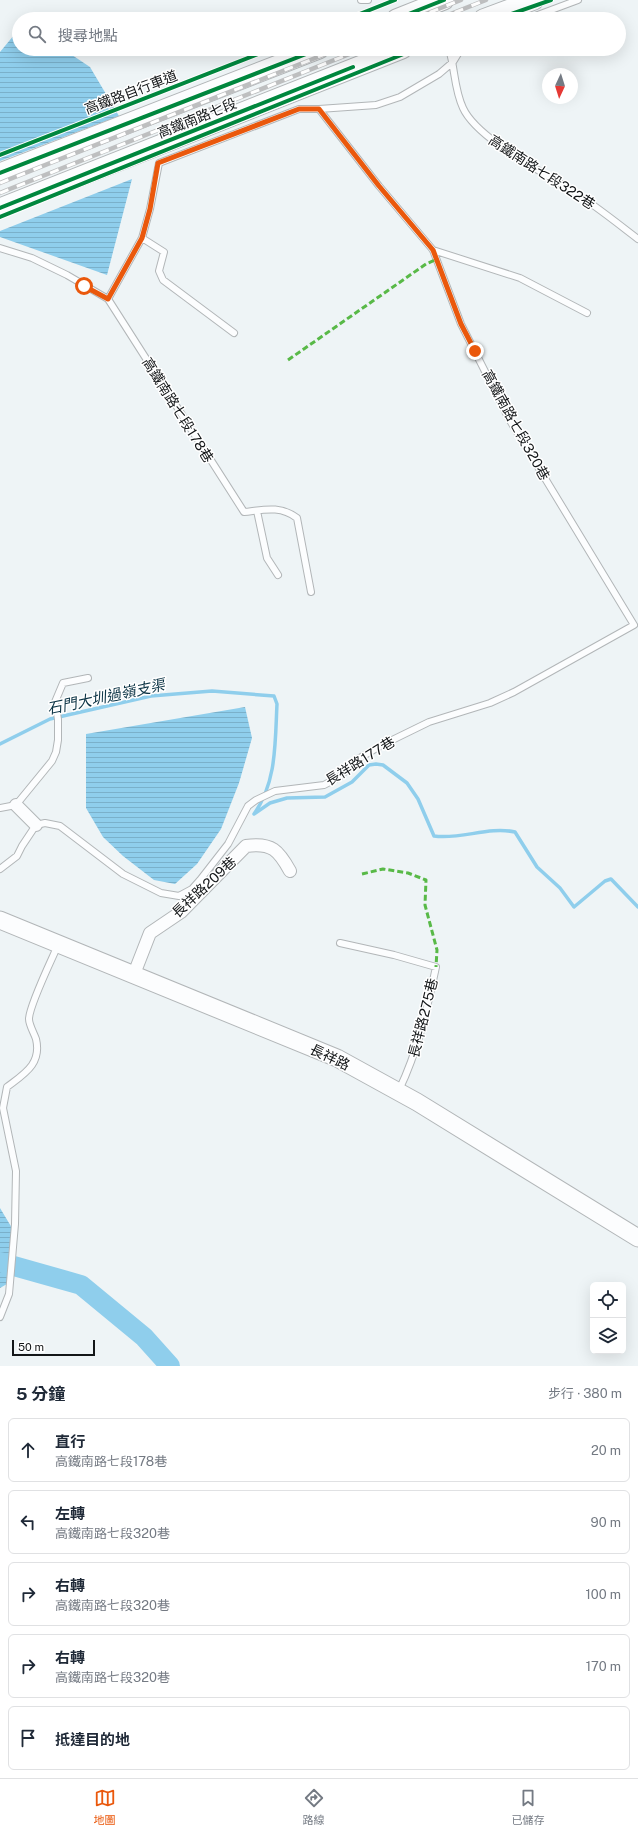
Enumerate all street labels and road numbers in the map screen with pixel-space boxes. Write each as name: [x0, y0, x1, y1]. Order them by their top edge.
street label: 高鐵路自行車道: [82, 67, 180, 117]
street label: 高鐵南路七段: [155, 95, 239, 141]
street label: 高鐵南路七段322巷: [486, 132, 598, 212]
street label: 高鐵南路七段178巷: [139, 354, 217, 466]
street label: 高鐵南路七段320巷: [479, 367, 553, 483]
street label: 長祥路177巷: [322, 733, 398, 789]
street label: 長祥路209巷: [169, 853, 239, 921]
street label: 長祥路275巷: [405, 976, 441, 1060]
street label: 長祥路: [308, 1041, 352, 1073]

